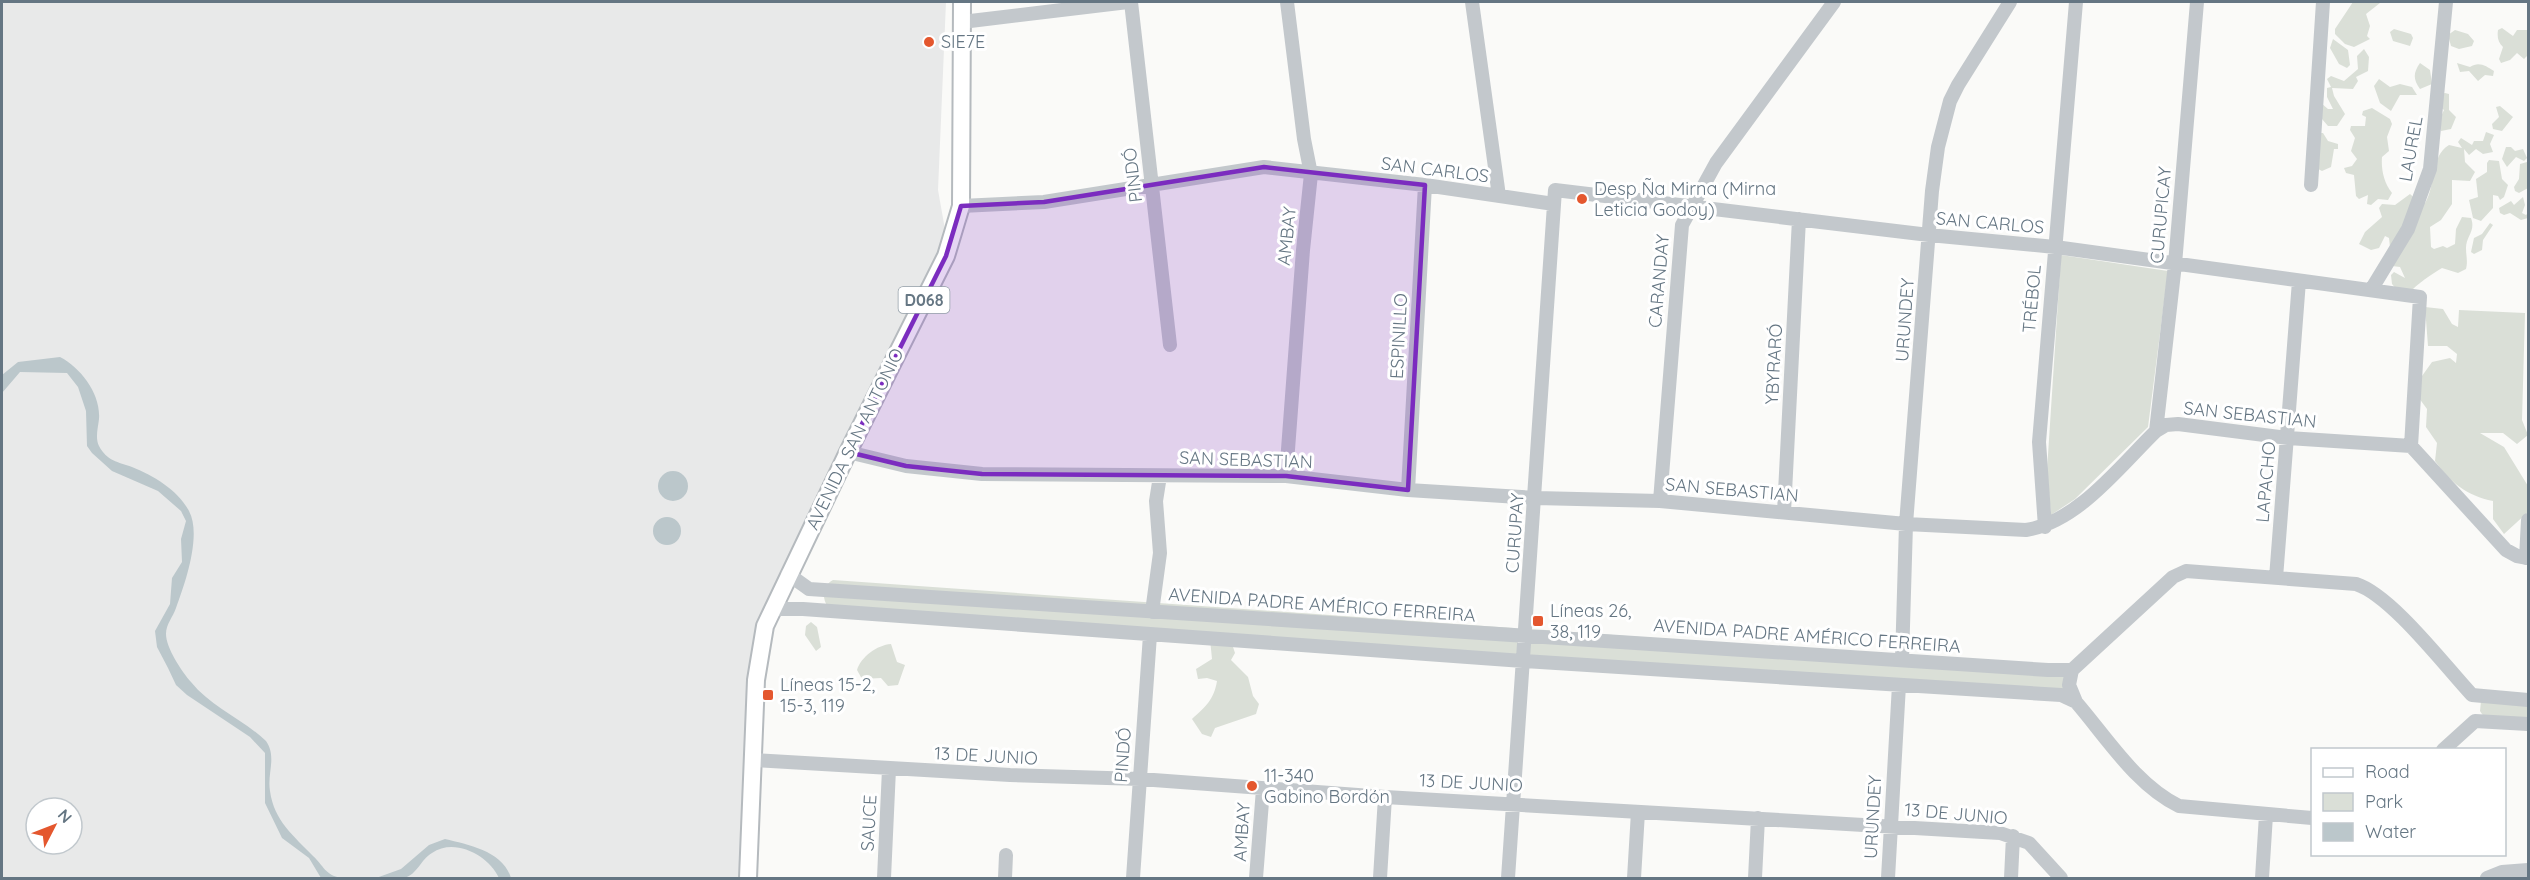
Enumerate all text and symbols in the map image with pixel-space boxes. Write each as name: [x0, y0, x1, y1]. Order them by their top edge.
place label: SIE7E: [941, 30, 985, 53]
marker: SIE7E: [922, 35, 936, 49]
street label: LAUREL: [2393, 114, 2428, 183]
street label: PINDÓ: [1118, 146, 1147, 204]
street label: SAN CARLOS: [1380, 151, 1490, 188]
street label: CURUPICAY: [2145, 165, 2176, 264]
place label: Desp Ña Mirna (Mirna Leticia Godoy): [1594, 177, 1776, 221]
marker: Desp Ña Mirna (Mirna Leticia Godoy): [1575, 192, 1589, 206]
street label: AMBAY: [1272, 205, 1301, 267]
street label: SAN CARLOS: [1935, 206, 2045, 239]
street label: CARANDAY: [1643, 233, 1674, 329]
street label: TRÉBOL: [2017, 264, 2046, 334]
street label: URUNDEY: [1890, 277, 1919, 363]
road number: D068: [898, 287, 950, 313]
street label: ESPINILLO: [1385, 292, 1412, 379]
street label: YBYRARÓ: [1760, 323, 1787, 405]
street label: AVENIDA SAN ANTONIO: [801, 344, 909, 533]
street label: SAN SEBASTIAN: [2182, 396, 2318, 433]
street label: LAPACHO: [2251, 440, 2281, 523]
street label: SAN SEBASTIAN: [1179, 446, 1313, 473]
street label: SAN SEBASTIAN: [1664, 472, 1800, 507]
street label: CURUPAY: [1500, 492, 1529, 574]
street label: AVENIDA PADRE AMÉRICO FERREIRA: [1168, 582, 1477, 627]
place label: Líneas 26, 38, 119: [1550, 599, 1632, 643]
street label: AVENIDA PADRE AMÉRICO FERREIRA: [1653, 613, 1962, 658]
marker: Líneas 26, 38, 119: [1531, 614, 1545, 628]
place label: Líneas 15-2, 15-3, 119: [780, 673, 875, 717]
marker: Líneas 15-2, 15-3, 119: [761, 688, 775, 702]
street label: PINDÓ: [1109, 727, 1136, 783]
street label: 13 DE JUNIO: [934, 741, 1038, 770]
legend: [2311, 748, 2506, 856]
text: Road: [2365, 760, 2410, 783]
place label: 11-340 Gabino Bordón: [1264, 764, 1390, 808]
street label: 13 DE JUNIO: [1419, 768, 1523, 797]
street label: URUNDEY: [1859, 774, 1886, 860]
marker: 11-340 Gabino Bordón: [1245, 779, 1259, 793]
text: Park: [2365, 790, 2403, 813]
street label: SAUCE: [856, 794, 881, 852]
north arrow: [24, 796, 84, 856]
street label: 13 DE JUNIO: [1903, 798, 2009, 829]
street label: AMBAY: [1228, 802, 1255, 862]
text: N: [54, 805, 77, 827]
text: Water: [2365, 820, 2416, 843]

